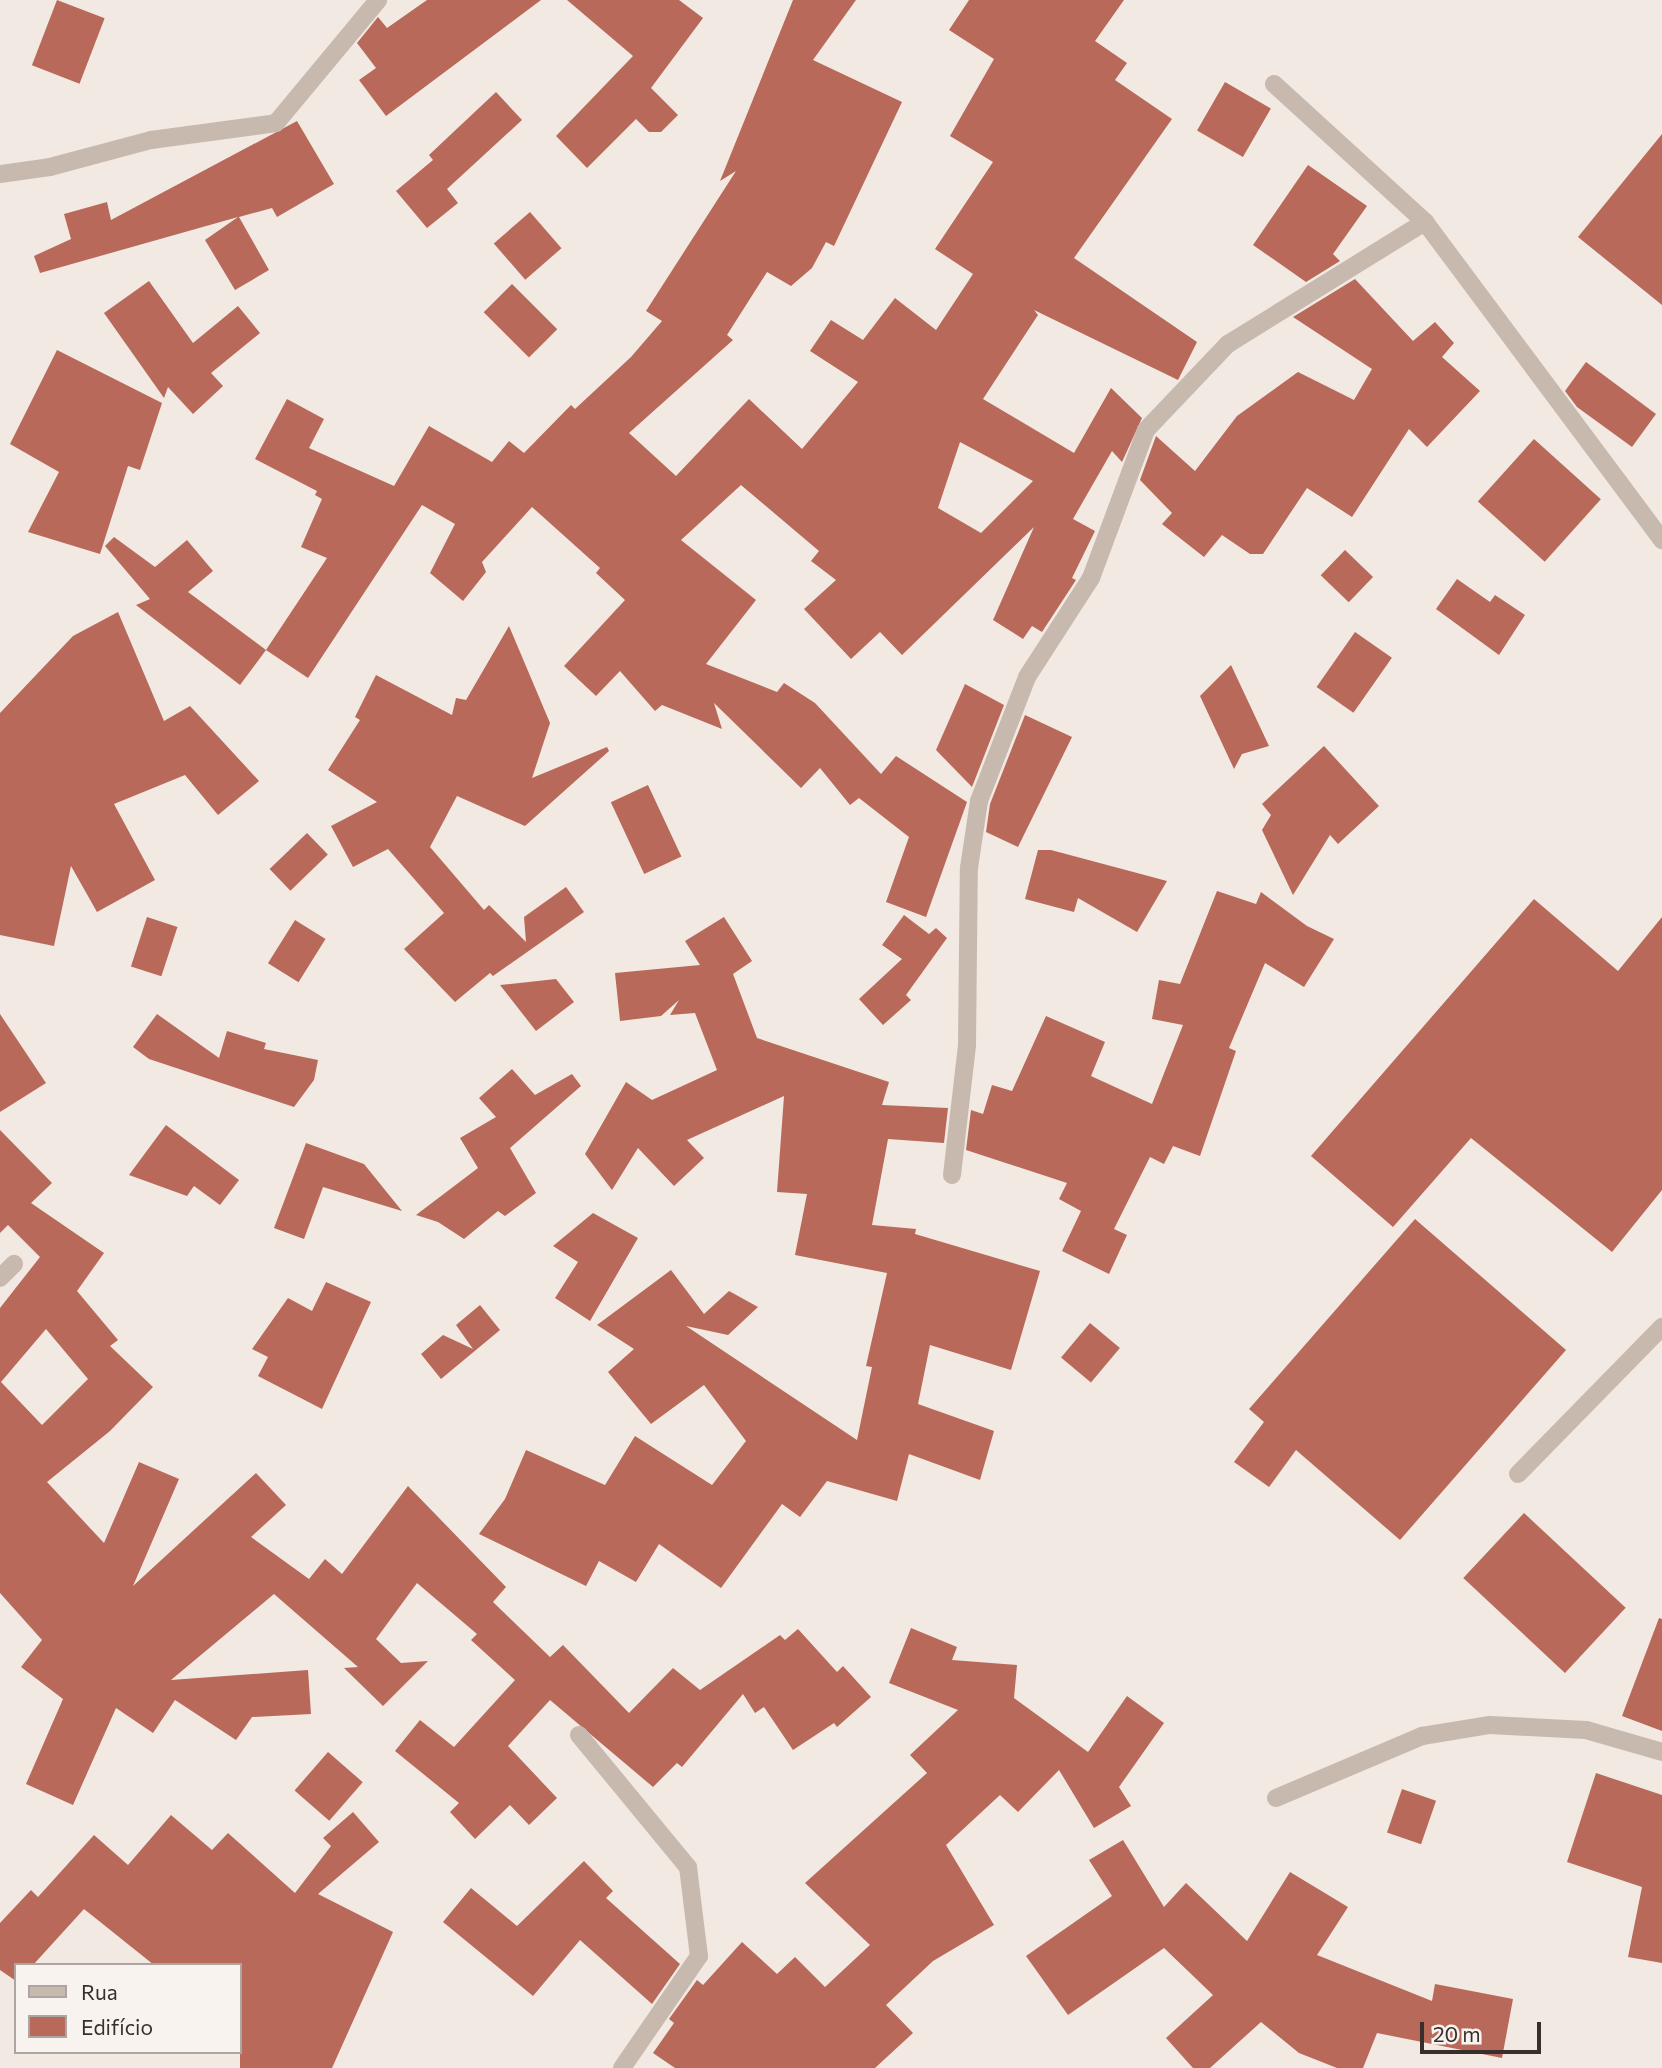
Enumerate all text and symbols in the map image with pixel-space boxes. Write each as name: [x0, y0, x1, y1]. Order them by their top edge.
legend: [14, 1963, 242, 2054]
text: Rua: [81, 1979, 118, 2004]
scale bar: [1424, 2008, 1545, 2052]
text: Edifício: [81, 2014, 153, 2039]
text: 20 m: [1433, 2021, 1481, 2046]

